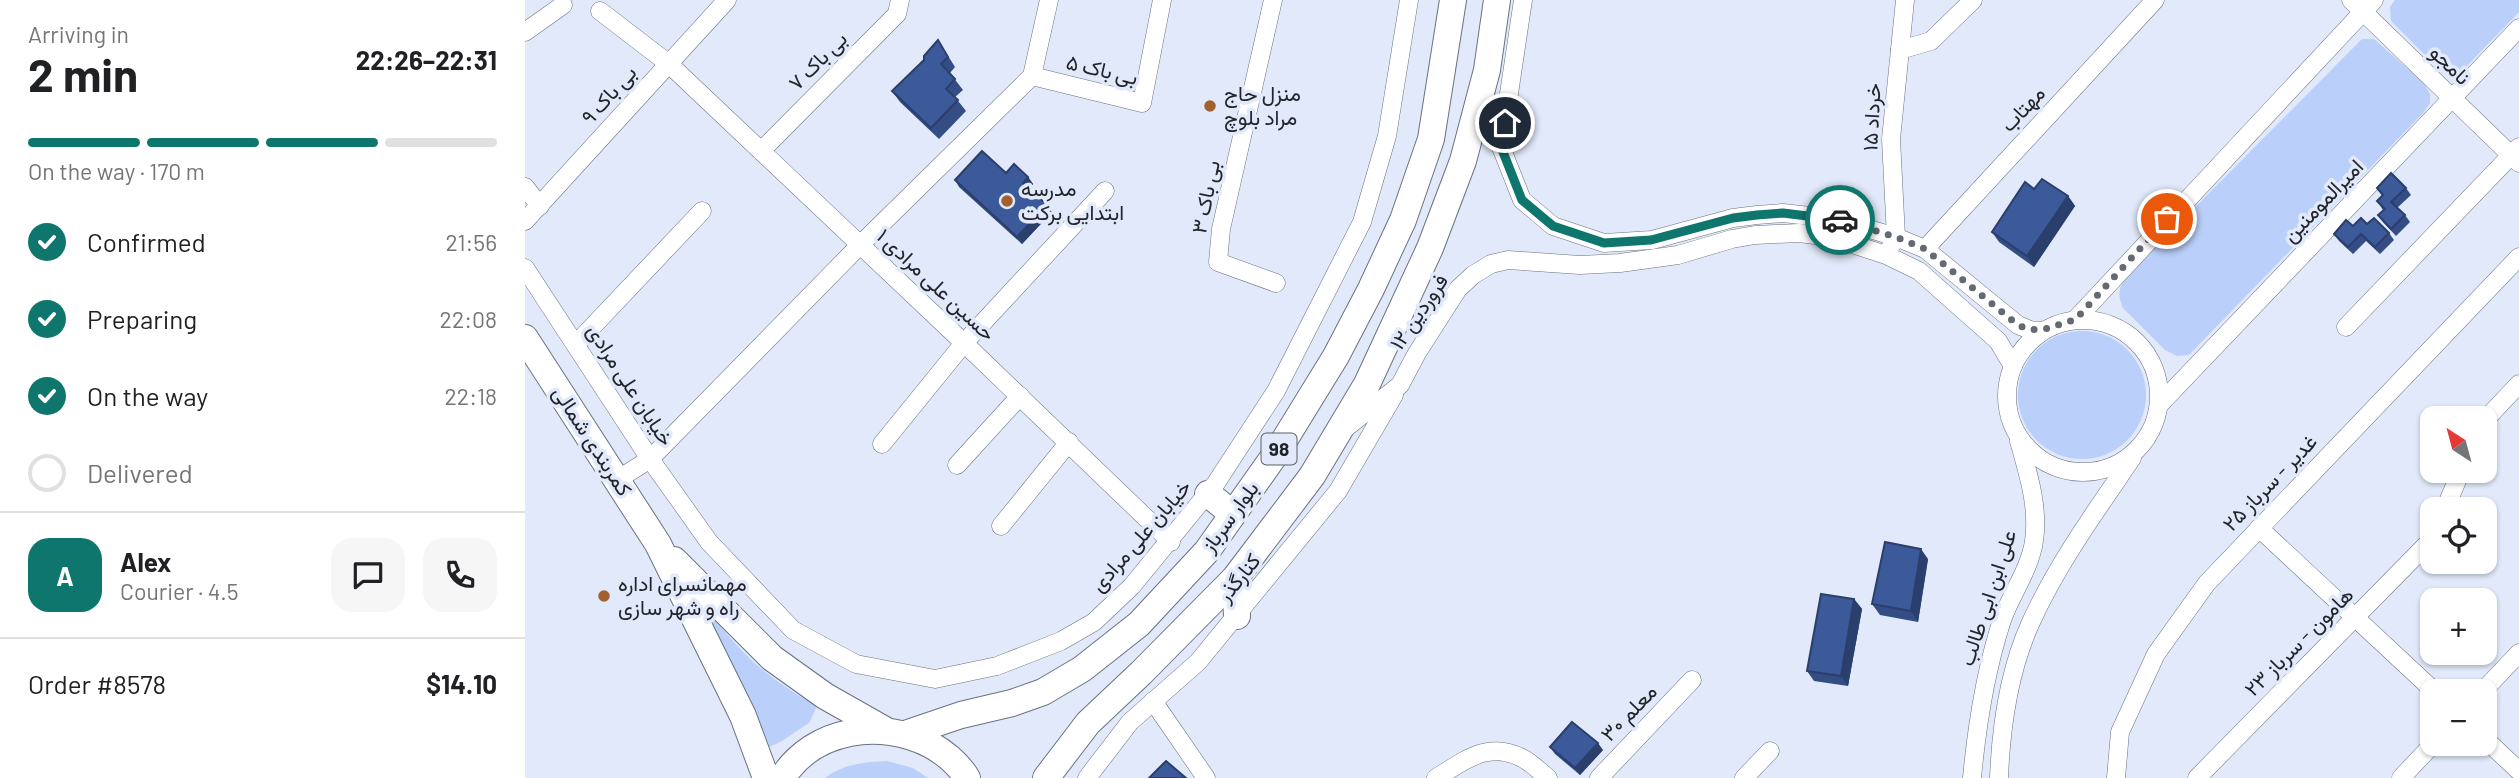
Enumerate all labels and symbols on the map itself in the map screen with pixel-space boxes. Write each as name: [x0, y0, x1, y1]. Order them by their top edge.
street label: بی باک ۷: [782, 25, 852, 95]
street label: نامجو: [2424, 39, 2476, 90]
street label: بی باک ۵: [1064, 48, 1141, 90]
street label: بی باک ۹: [575, 59, 641, 129]
place label: منزل حاج مراد بلوچ: [1224, 80, 1301, 132]
street label: مهتاب: [1994, 80, 2051, 137]
street label: ۱۵ خرداد: [1856, 82, 1887, 152]
pin: [1475, 93, 1535, 153]
marker: منزل حاج مراد بلوچ: [1202, 98, 1218, 114]
street label: امیرالمومنین: [2276, 153, 2369, 248]
street label: بی باک ۳: [1185, 158, 1225, 236]
place label: مدرسه ابتدایی برکت: [1021, 175, 1124, 226]
courier: [1805, 185, 1875, 255]
pin: [2137, 189, 2197, 249]
marker: مدرسه ابتدایی برکت: [999, 193, 1015, 209]
street label: حسین علی مرادی ۱: [871, 223, 1001, 347]
street label: ۱۲ فروردین: [1383, 269, 1454, 355]
street label: خیابان علی مرادی: [581, 319, 680, 451]
street label: کمربندی شمالی: [547, 380, 638, 501]
north arrow: [2420, 406, 2497, 483]
street label: غدیر - سرباز ۲۵: [2217, 428, 2323, 537]
road number: 98: [1261, 433, 1297, 464]
street label: خیابان علی مرادی: [1084, 474, 1197, 597]
street label: بلوار سرباز: [1194, 476, 1264, 558]
street label: علی ابن ابی طالب: [1953, 526, 2021, 669]
street label: کنارگذر: [1210, 548, 1266, 608]
place label: مهمانسراى اداره راه و شهر سازى: [618, 570, 747, 621]
street label: هامون - سرباز ۲۳: [2238, 581, 2359, 702]
marker: مهمانسراى اداره راه و شهر سازى: [596, 588, 612, 604]
street label: معلم ۳۰: [1595, 678, 1663, 748]

